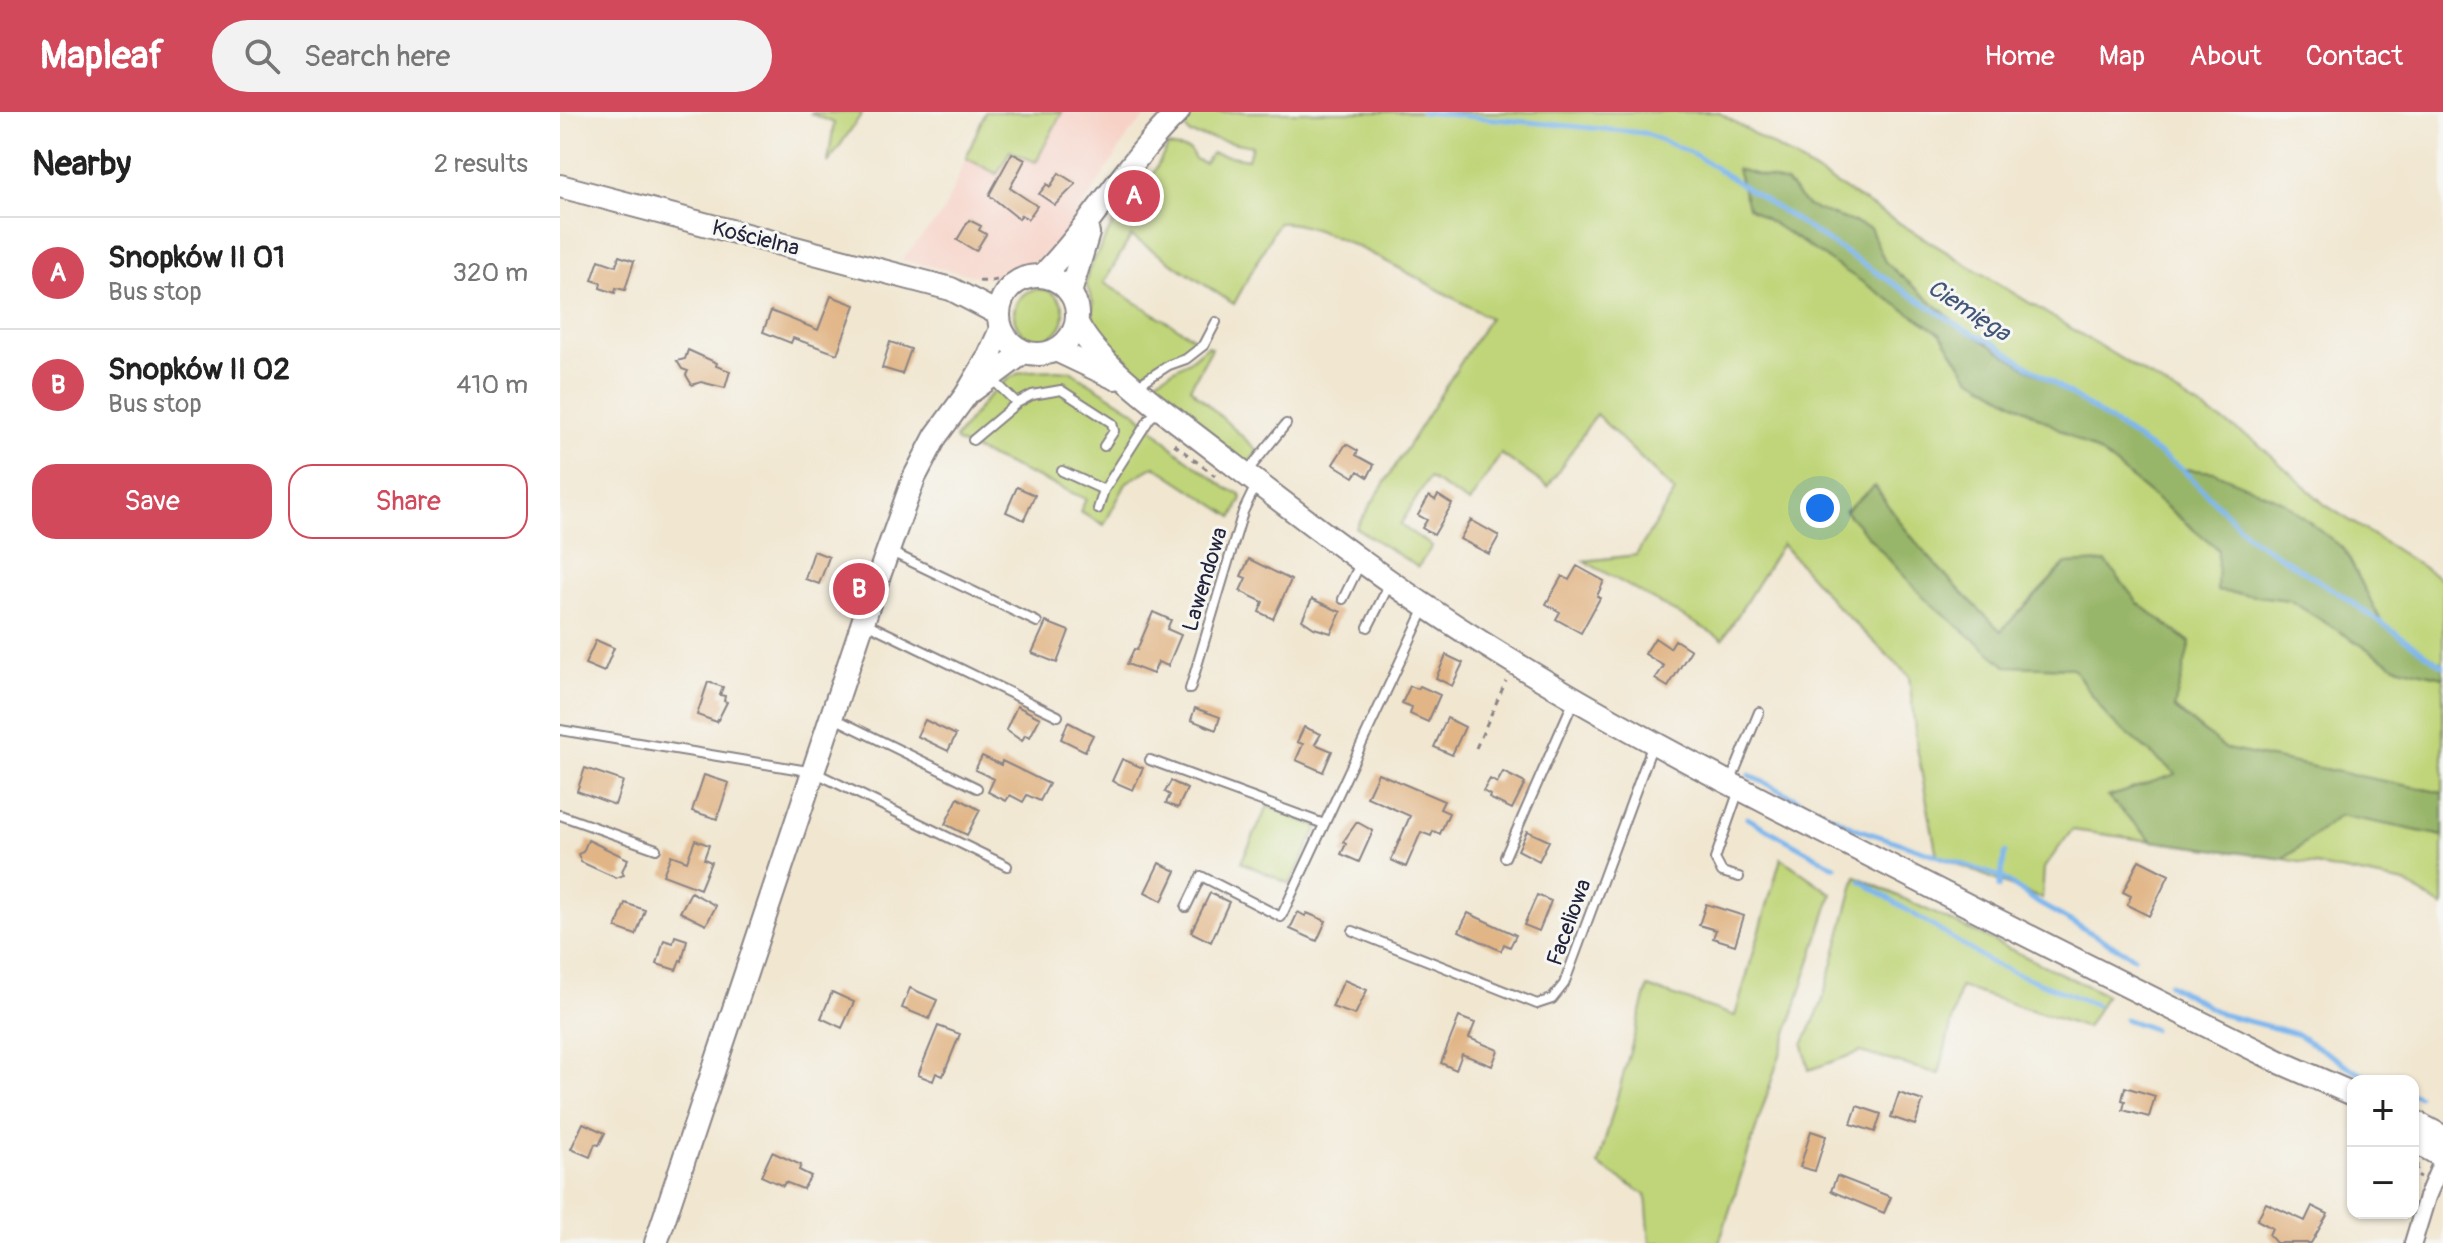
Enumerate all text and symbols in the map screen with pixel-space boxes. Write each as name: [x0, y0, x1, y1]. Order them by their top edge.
search box: [212, 20, 772, 92]
text: Mapleaf: [40, 32, 164, 80]
icon: search: [240, 34, 284, 78]
text: Search here: [304, 38, 450, 75]
text: Home: [1984, 39, 2055, 74]
text: Map: [2099, 39, 2145, 74]
text: About: [2189, 39, 2262, 74]
text: Contact: [2306, 39, 2403, 74]
text: Nearby: [32, 143, 131, 186]
text: 2 results: [434, 148, 528, 180]
pin: A: [1108, 166, 1160, 226]
street label: Kościelna: [709, 214, 802, 262]
text: Snopków II 01: [108, 239, 285, 276]
text: A: [50, 257, 66, 289]
text: 320 m: [452, 257, 528, 289]
water label: Ciemięga: [1922, 273, 2017, 349]
text: Bus stop: [108, 276, 202, 308]
text: Snopków II 02: [108, 351, 290, 388]
text: B: [51, 369, 65, 401]
text: 410 m: [456, 369, 528, 401]
text: Bus stop: [108, 388, 202, 420]
button: Save: [32, 464, 272, 539]
button: Share: [288, 464, 528, 539]
your location: [1800, 488, 1840, 528]
street label: Lawendowa: [1176, 524, 1234, 635]
pin: B: [833, 559, 885, 619]
street label: Faceliowa: [1540, 875, 1597, 969]
map controls: [2347, 1075, 2419, 1219]
button: +: [2347, 1075, 2419, 1147]
button: −: [2347, 1147, 2419, 1219]

